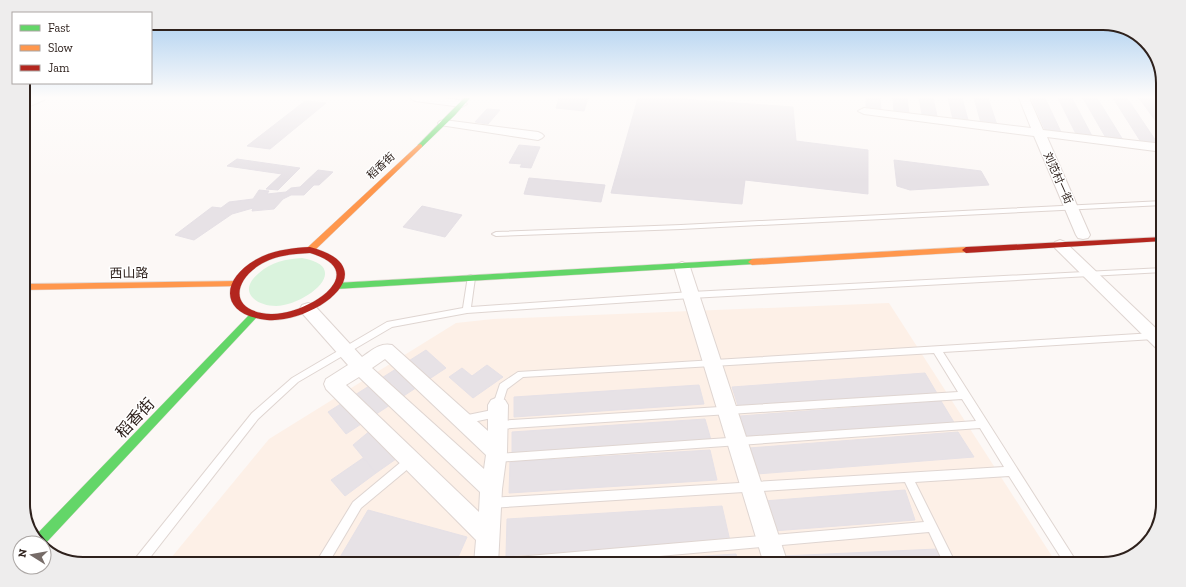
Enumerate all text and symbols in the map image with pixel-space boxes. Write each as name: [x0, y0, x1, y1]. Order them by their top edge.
legend: [12, 12, 152, 84]
text: Fast: [48, 21, 71, 35]
text: Slow: [48, 41, 74, 55]
text: Jam: [48, 61, 70, 75]
street label: 稻香街: [364, 150, 398, 182]
street label: 刘范村一街: [1041, 150, 1075, 206]
street label: 西山路: [109, 265, 149, 281]
street label: 稻香街: [112, 394, 158, 442]
north arrow: [12, 535, 52, 575]
text: N: [15, 547, 30, 559]

